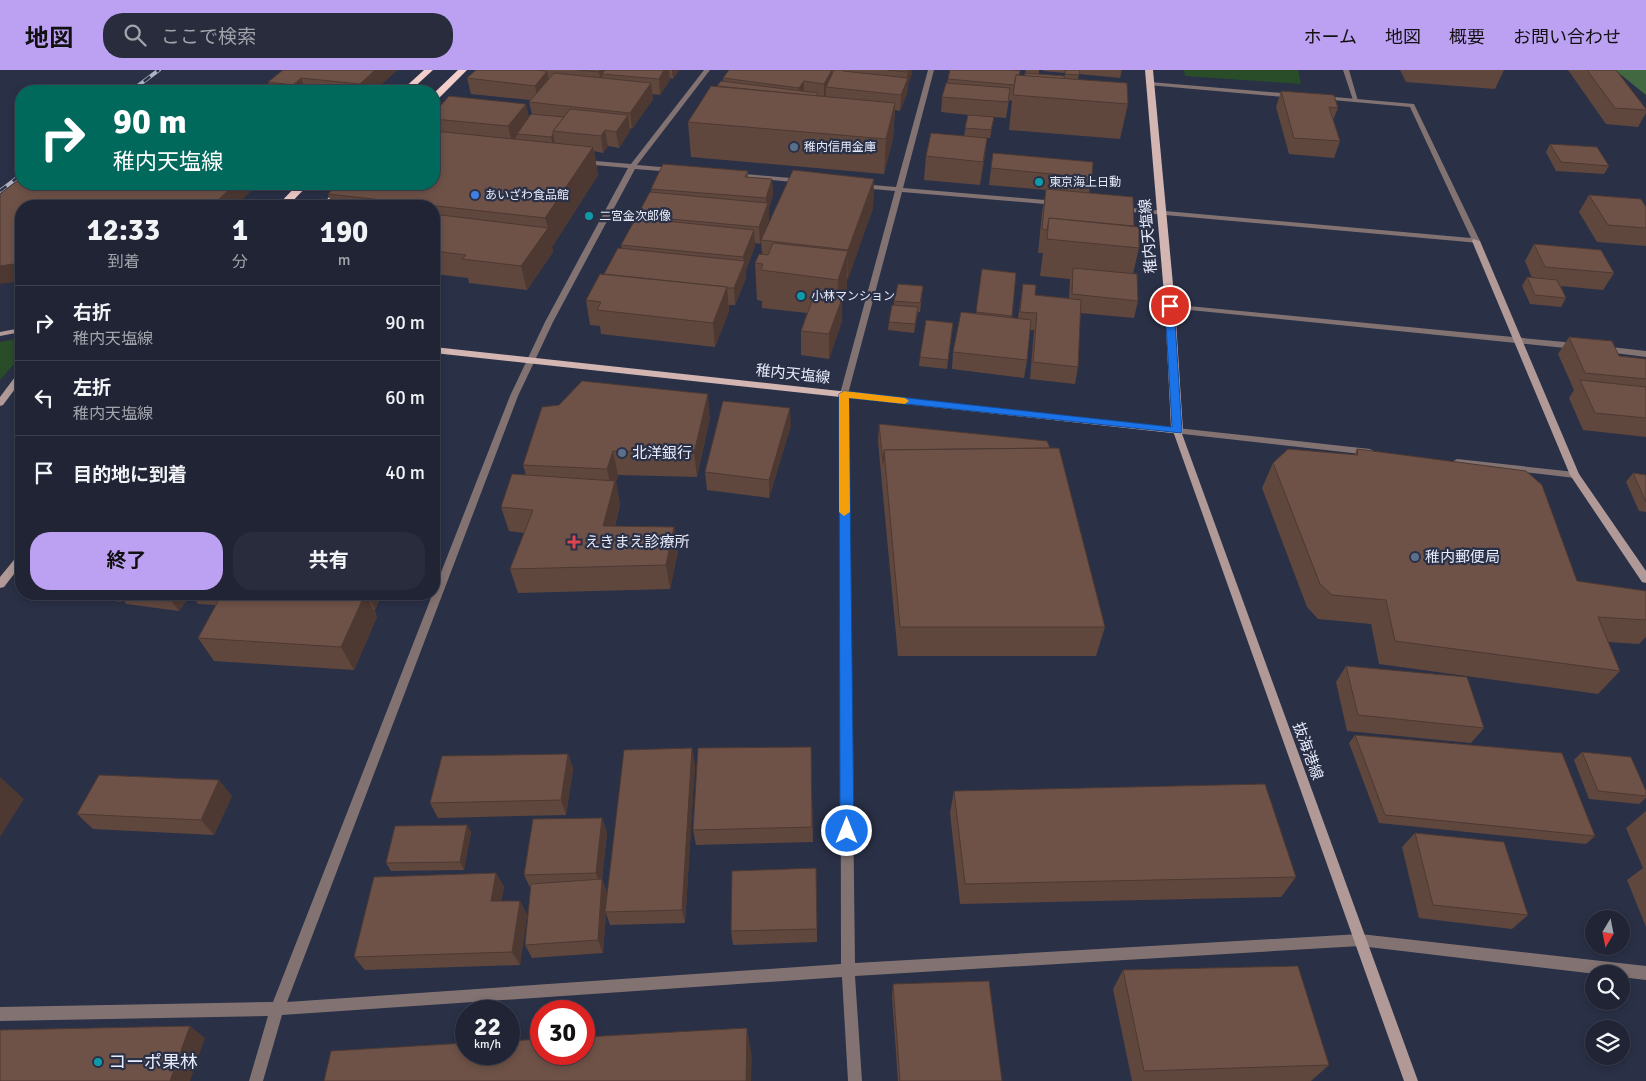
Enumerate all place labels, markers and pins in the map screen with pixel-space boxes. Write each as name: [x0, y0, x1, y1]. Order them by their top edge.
place label: 稚内信用金庫: [804, 140, 876, 155]
marker: 稚内信用金庫: [788, 141, 800, 153]
place label: 東京海上日動: [1049, 175, 1121, 190]
marker: 東京海上日動: [1033, 176, 1045, 188]
place label: あいざわ食品館: [485, 188, 569, 203]
marker: あいざわ食品館: [469, 189, 481, 201]
place label: 二宮金次郎像: [599, 209, 671, 224]
marker: 二宮金次郎像: [583, 210, 595, 222]
pin: [1149, 285, 1191, 327]
place label: 小林マンション: [811, 289, 895, 304]
marker: 小林マンション: [795, 290, 807, 302]
place label: 北洋銀行: [632, 444, 692, 462]
marker: 北洋銀行: [616, 447, 628, 459]
place label: えきまえ診療所: [585, 533, 690, 551]
marker: えきまえ診療所: [567, 535, 581, 549]
place label: 稚内郵便局: [1425, 548, 1500, 566]
marker: 稚内郵便局: [1409, 551, 1421, 563]
place label: コーポ果林: [108, 1051, 198, 1073]
marker: コーポ果林: [92, 1056, 104, 1068]

